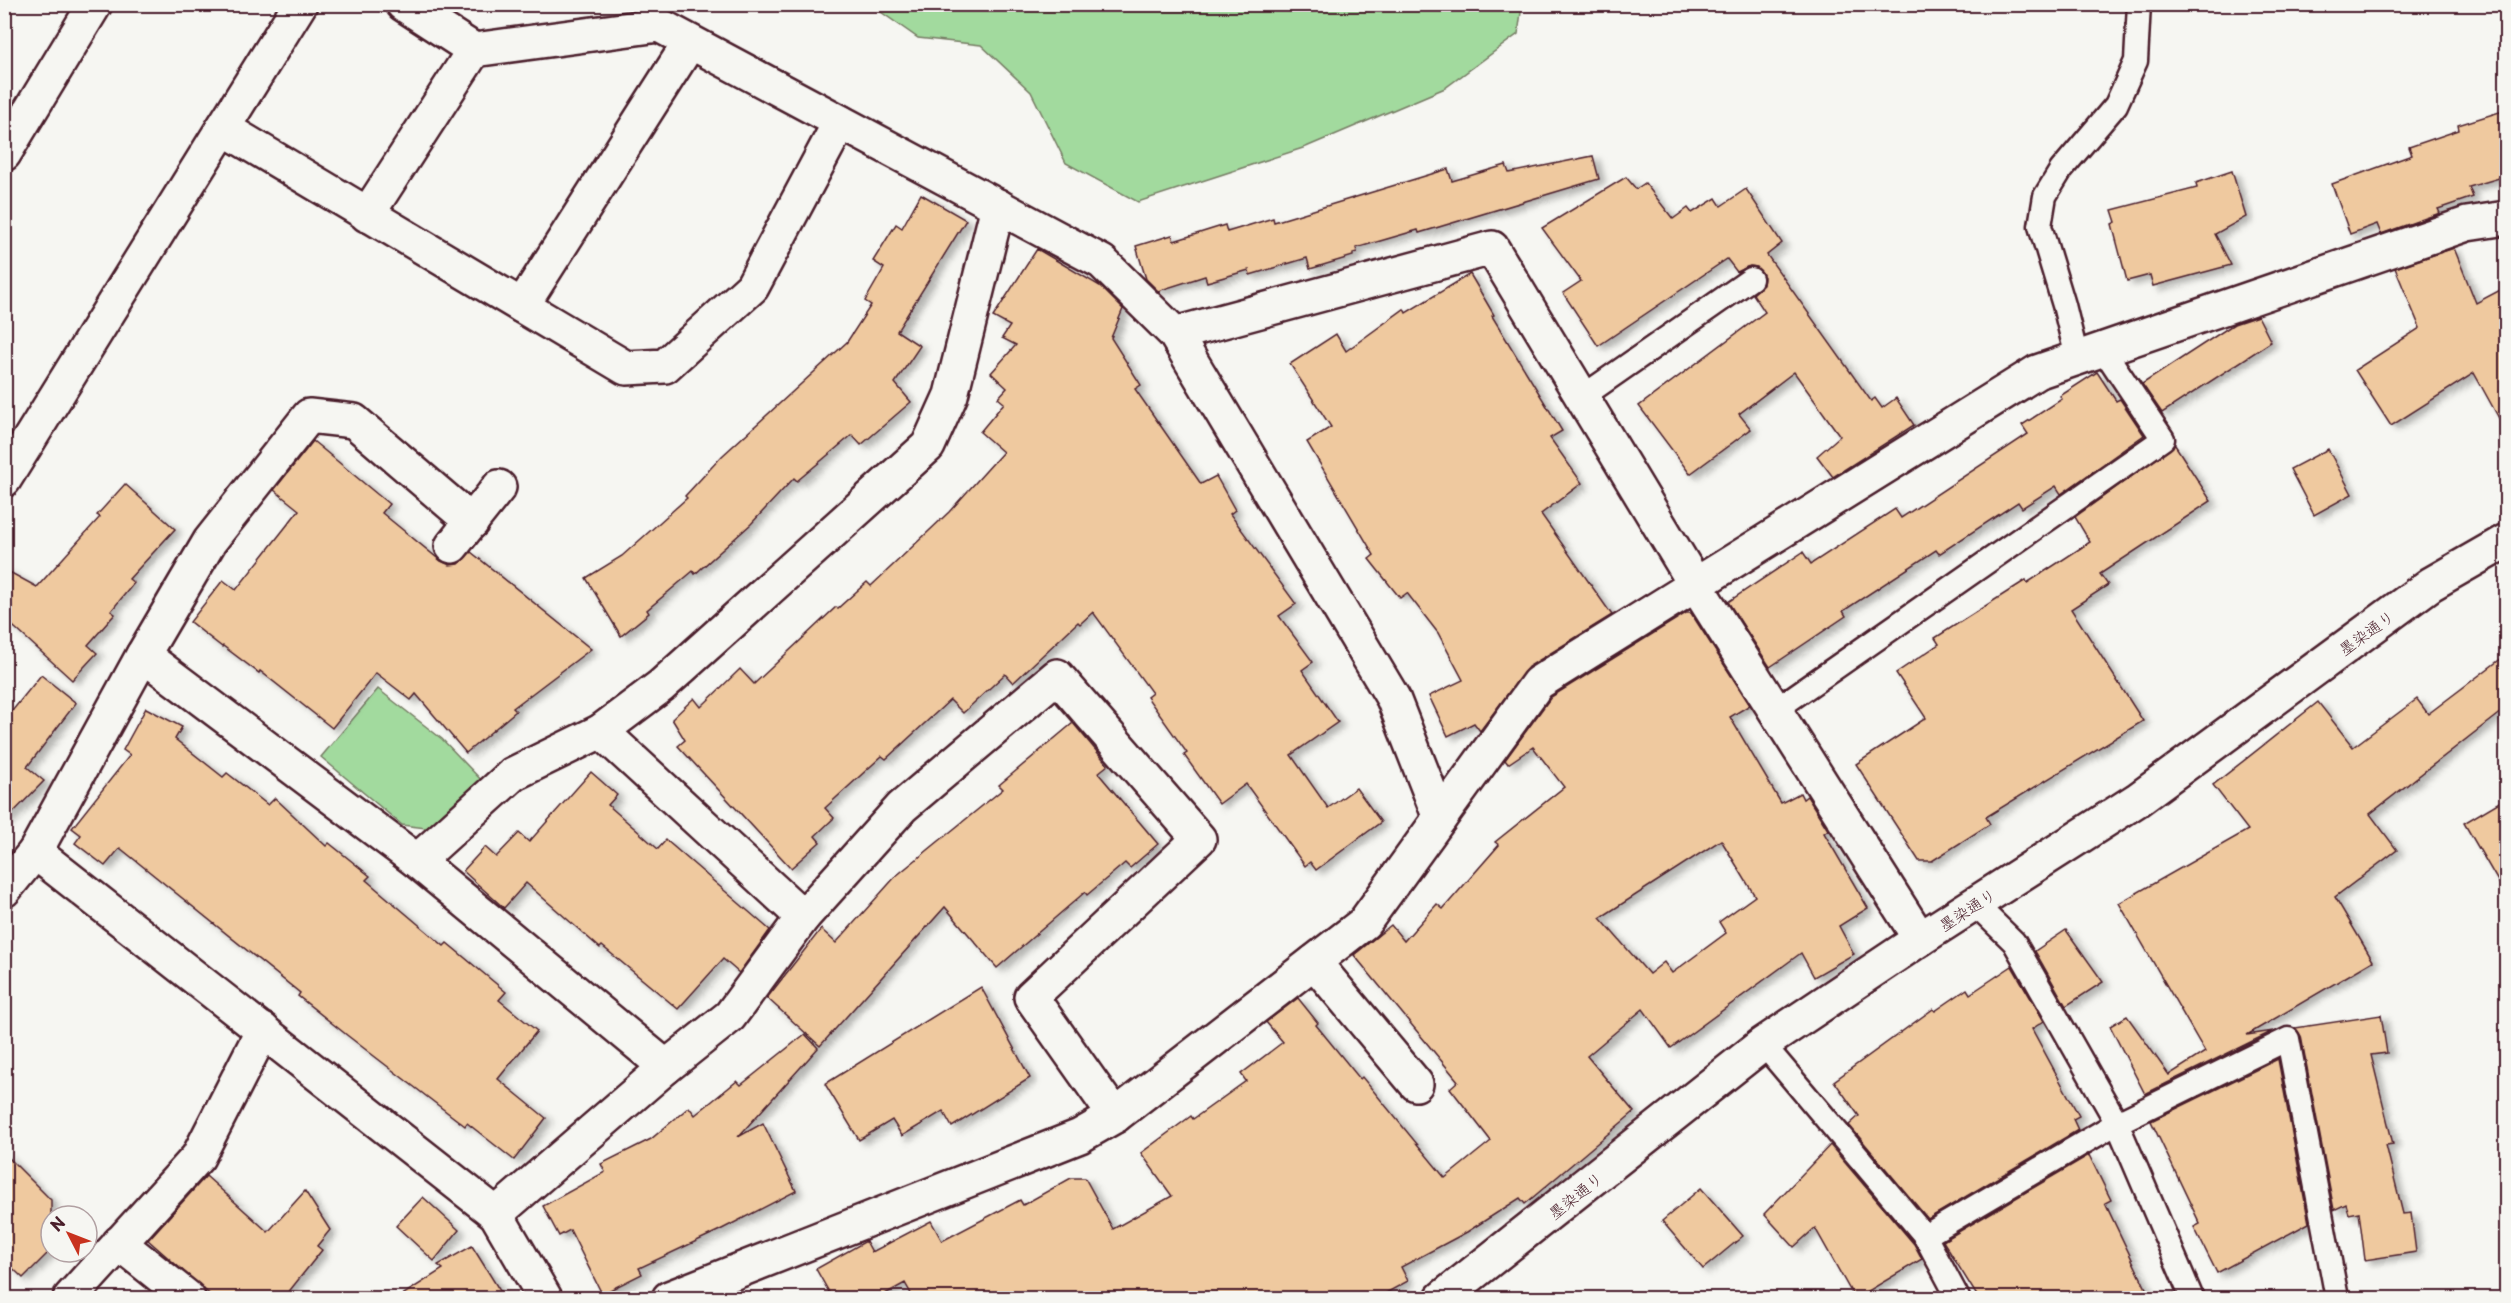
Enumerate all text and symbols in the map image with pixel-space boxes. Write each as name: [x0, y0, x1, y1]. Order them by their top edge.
street label: 墨染通り: [2333, 603, 2399, 661]
street label: 墨染通り: [1934, 882, 2000, 936]
street label: 墨染通り: [1543, 1166, 1607, 1224]
north arrow: [39, 1204, 99, 1264]
text: N: [44, 1211, 70, 1236]

